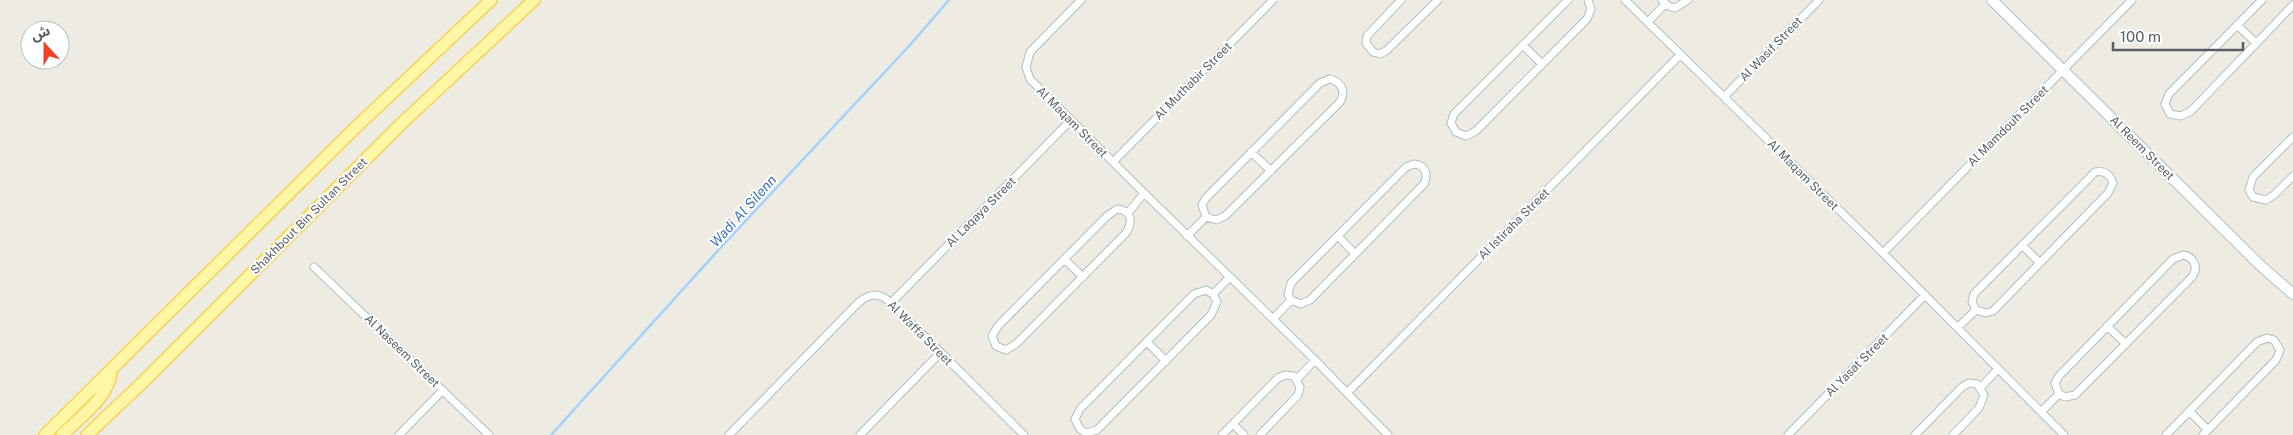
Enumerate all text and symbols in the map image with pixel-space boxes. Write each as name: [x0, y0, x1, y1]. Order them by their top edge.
street label: Al Wasif Street: [1737, 14, 1805, 84]
north arrow: [20, 20, 70, 70]
scale bar: [2113, 20, 2243, 52]
text: ش: [29, 22, 52, 44]
text: 100 m: [2120, 28, 2161, 45]
street label: Al Muthabir Street: [1151, 39, 1235, 123]
street label: Al Mamdouh Street: [1965, 82, 2052, 169]
street label: Al Maqam Street: [1034, 84, 1111, 161]
street label: Al Reem Street: [2107, 113, 2177, 183]
street label: Al Maqam Street: [1765, 137, 1842, 214]
street label: Shakhbout Bin Sultan Street: [248, 155, 370, 277]
water label: Wadi Al Silenn: [706, 172, 780, 250]
street label: Al Laqaya Street: [943, 174, 1019, 250]
street label: Al Istiraha Street: [1476, 185, 1553, 262]
street label: Al Waffa Street: [885, 298, 956, 369]
street label: Al Naseem Street: [362, 312, 443, 391]
street label: Al Yasat Street: [1823, 330, 1892, 399]

